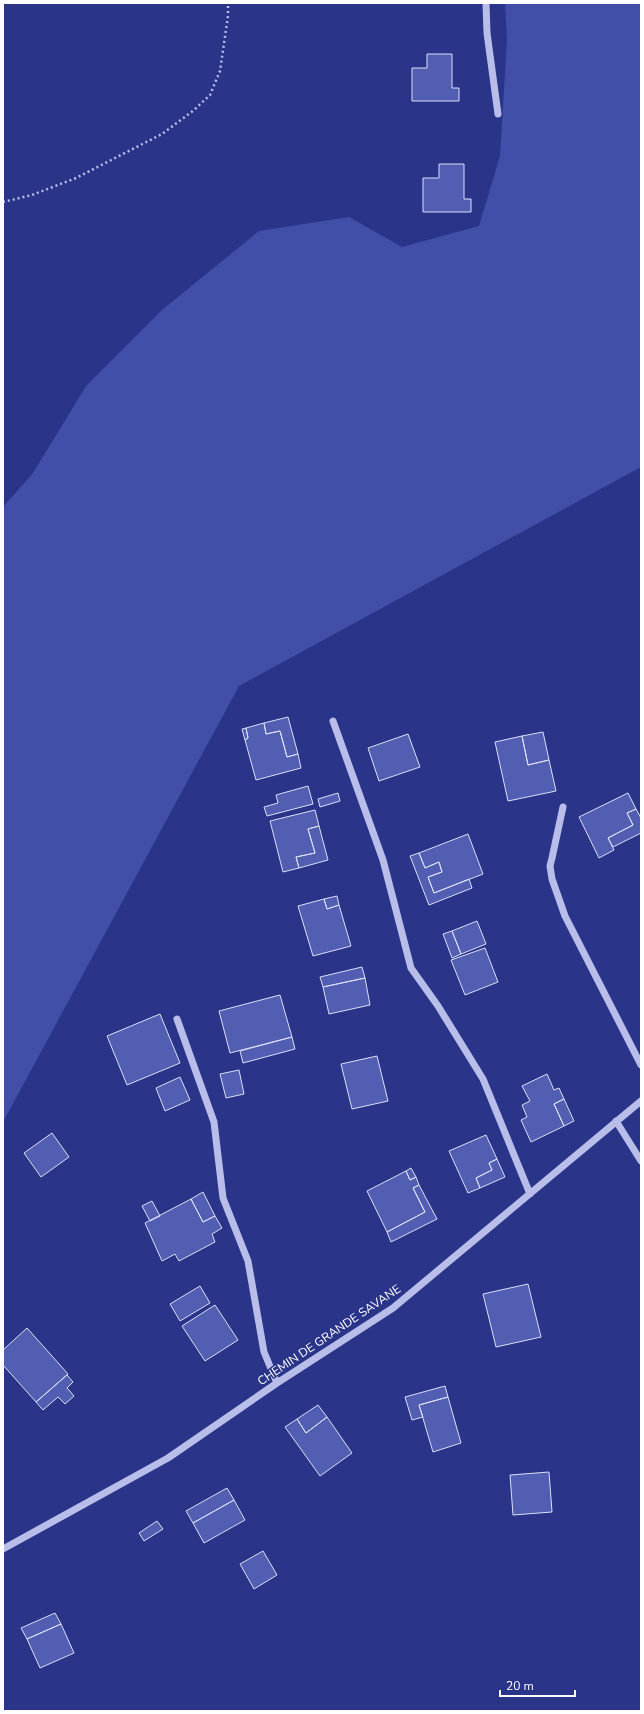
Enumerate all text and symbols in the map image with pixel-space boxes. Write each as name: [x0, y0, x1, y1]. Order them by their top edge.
street label: CHEMIN DE GRANDE SAVANE: [254, 1281, 404, 1389]
scale bar: [500, 1672, 575, 1698]
text: 20 m: [506, 1678, 534, 1694]

